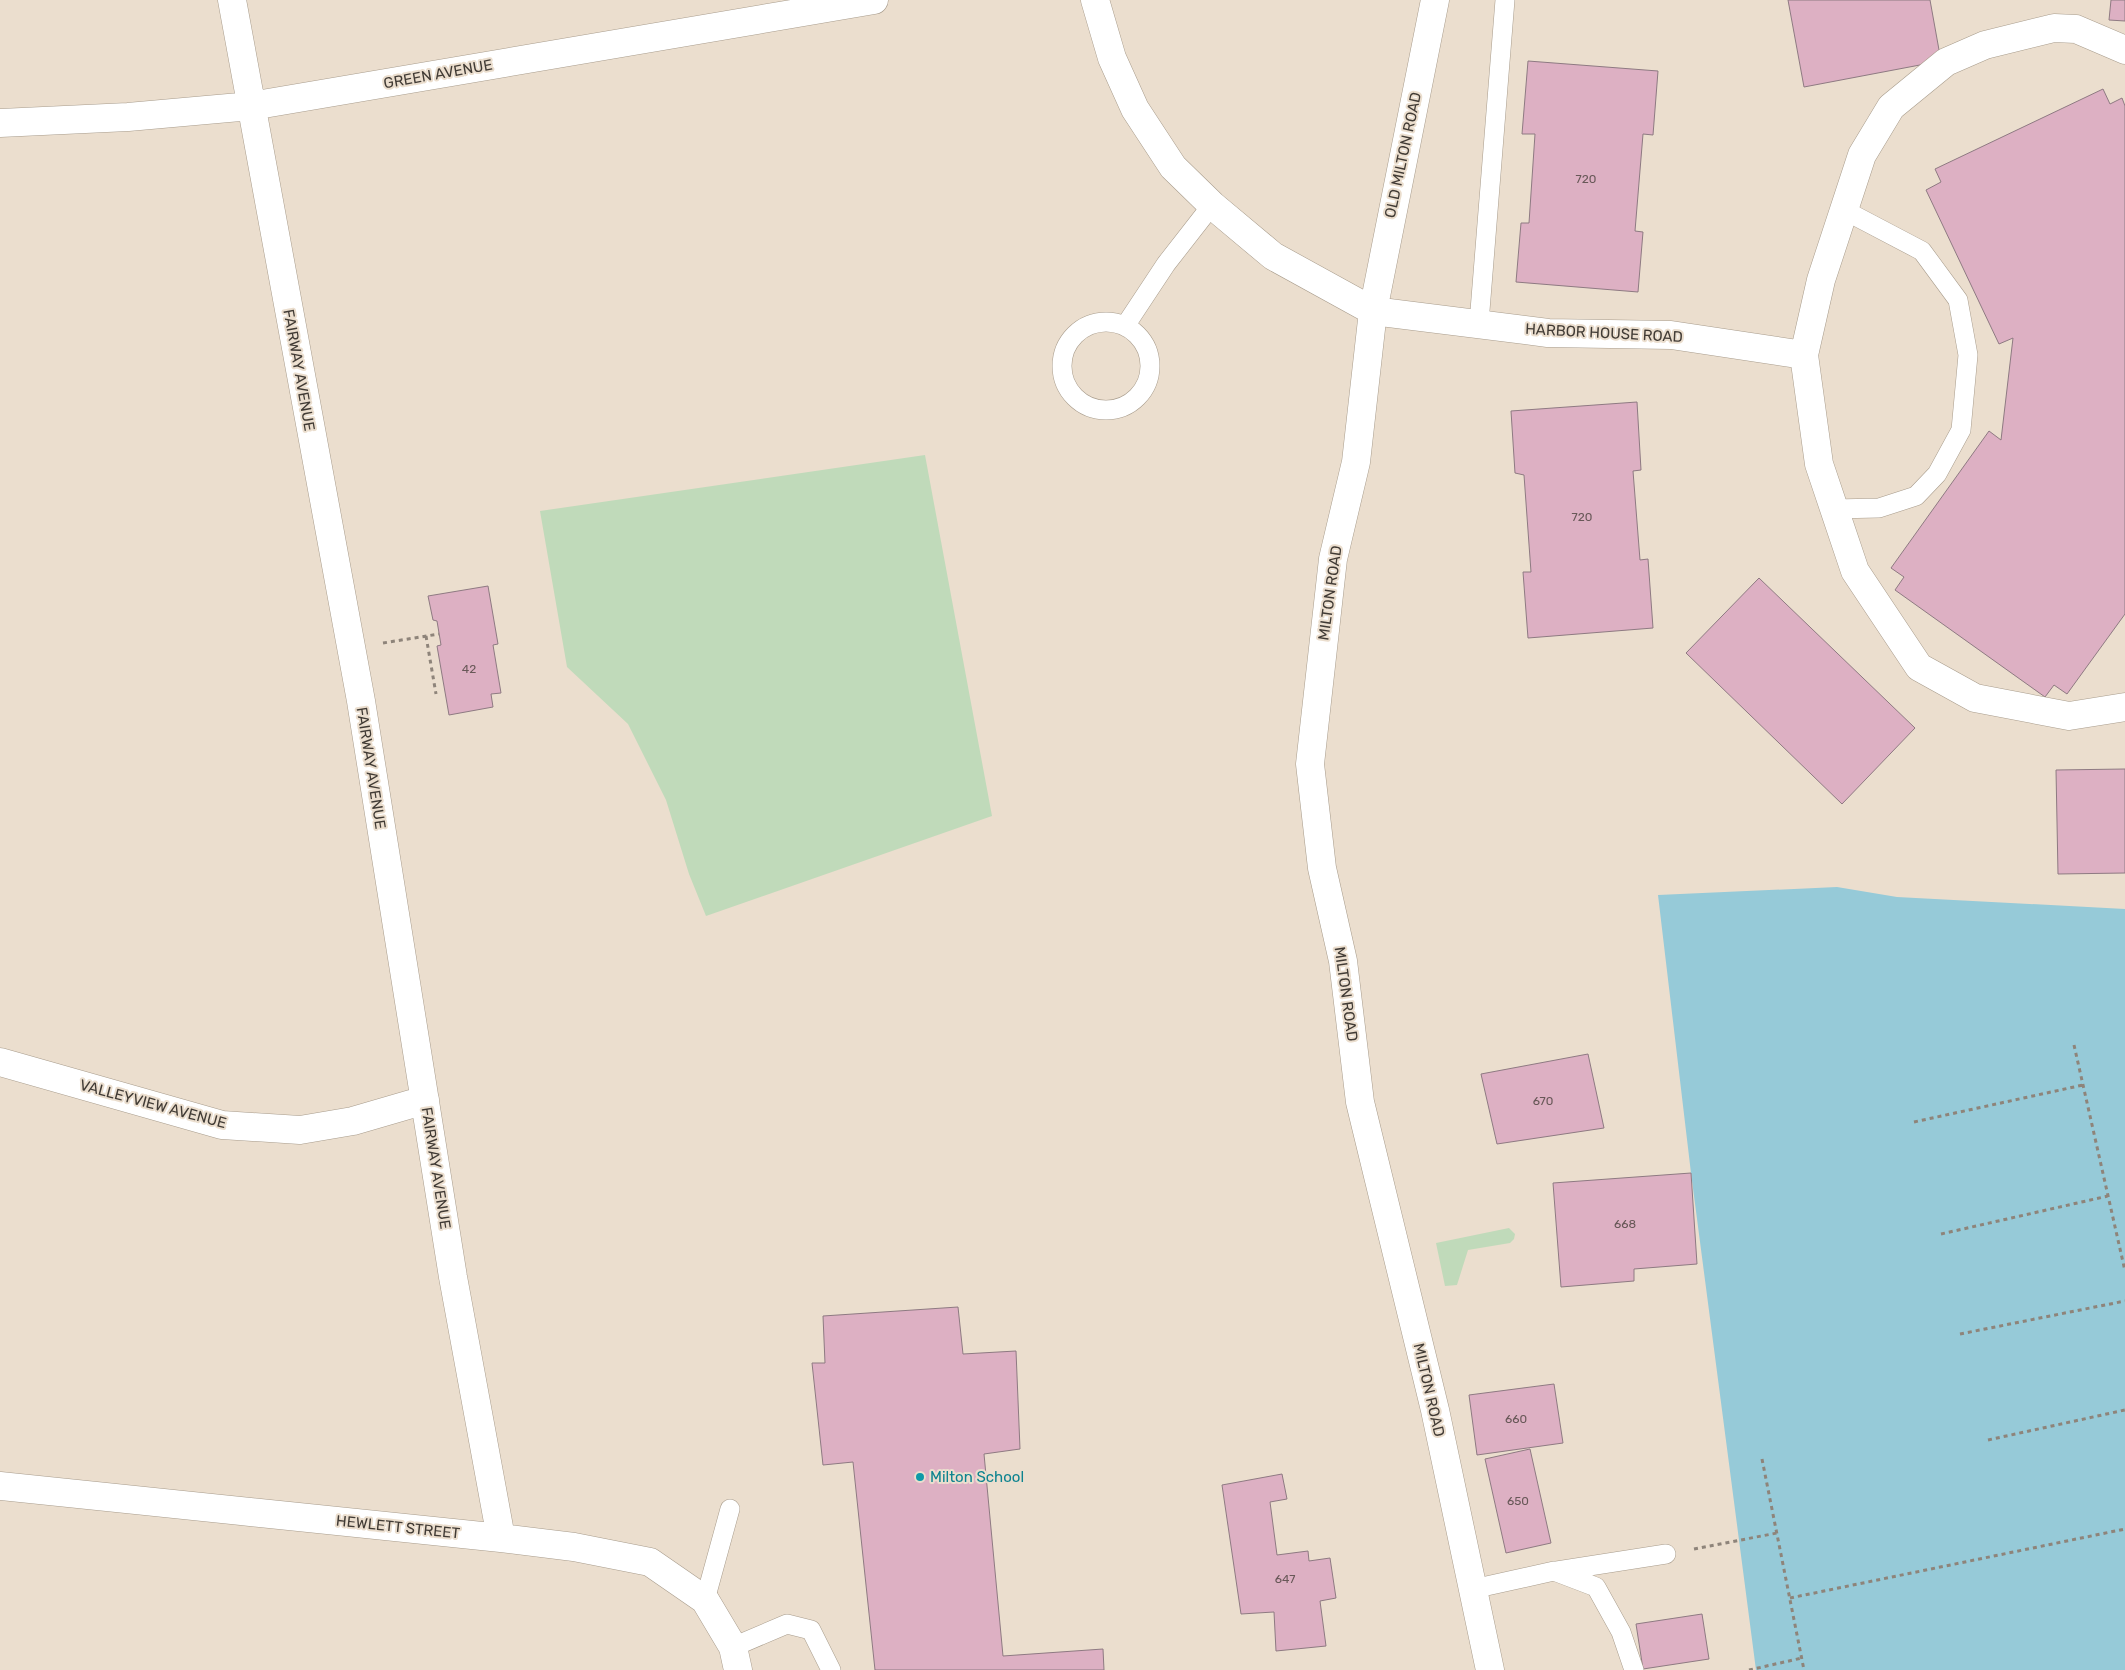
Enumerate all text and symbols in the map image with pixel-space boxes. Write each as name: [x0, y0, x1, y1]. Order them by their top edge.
street label: GREEN AVENUE: [382, 56, 494, 92]
street label: OLD MILTON ROAD: [1381, 90, 1425, 220]
house number: 720: [1576, 172, 1596, 186]
street label: FAIRWAY AVENUE: [279, 308, 319, 432]
street label: HARBOR HOUSE ROAD: [1525, 320, 1683, 346]
house number: 720: [1572, 510, 1592, 524]
street label: MILTON ROAD: [1314, 544, 1346, 642]
house number: 42: [462, 662, 476, 676]
street label: FAIRWAY AVENUE: [352, 706, 390, 830]
street label: MILTON ROAD: [1330, 945, 1362, 1043]
street label: VALLEYVIEW AVENUE: [78, 1076, 228, 1132]
house number: 670: [1533, 1094, 1553, 1108]
street label: FAIRWAY AVENUE: [417, 1106, 455, 1230]
house number: 668: [1614, 1217, 1636, 1231]
street label: MILTON ROAD: [1409, 1341, 1449, 1439]
house number: 660: [1505, 1412, 1527, 1426]
place label: Milton School: [930, 1468, 1024, 1486]
marker: Milton School: [914, 1471, 926, 1483]
house number: 650: [1507, 1494, 1529, 1508]
street label: HEWLETT STREET: [335, 1512, 461, 1542]
house number: 647: [1275, 1572, 1295, 1586]

